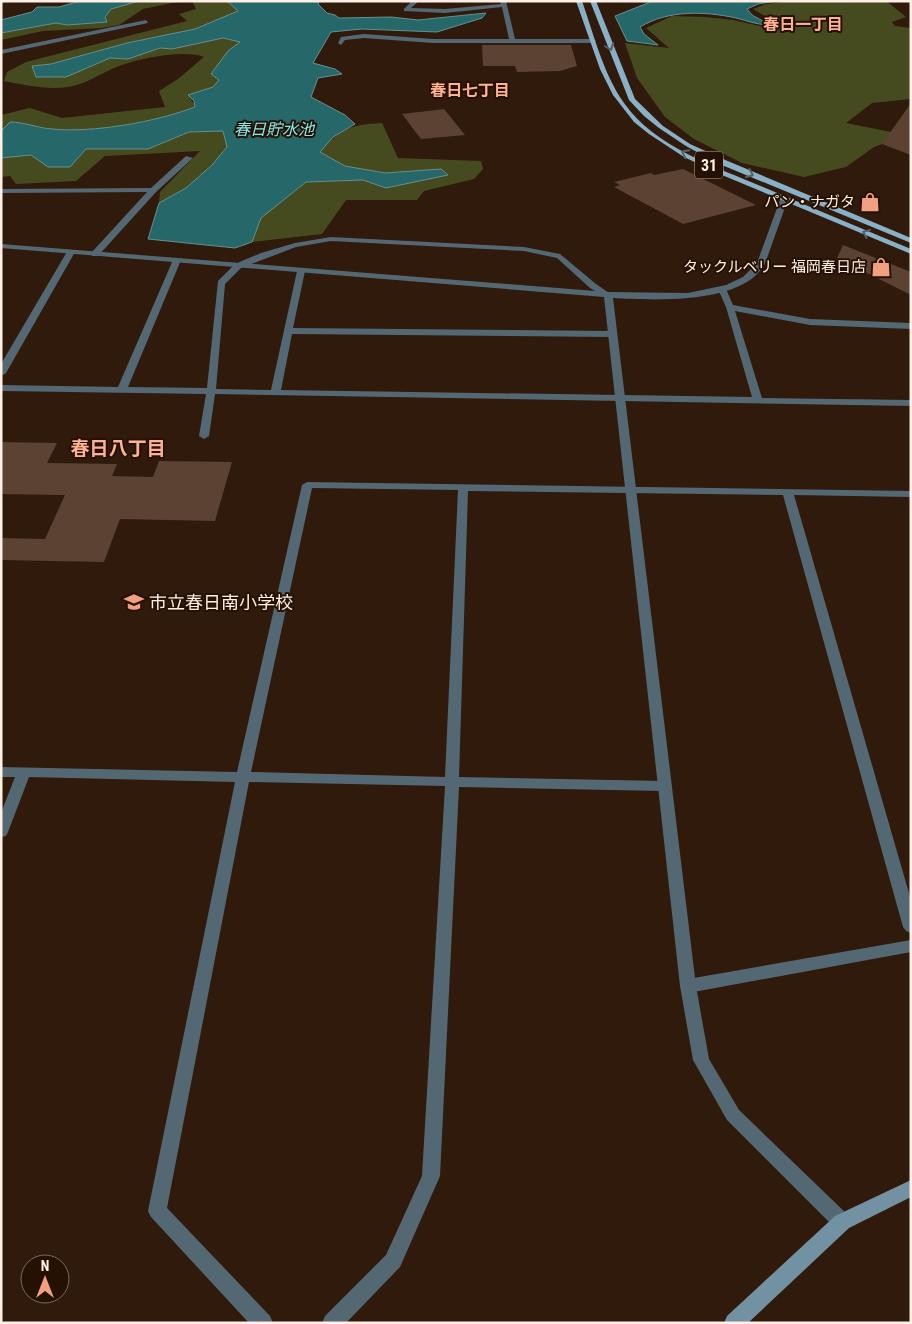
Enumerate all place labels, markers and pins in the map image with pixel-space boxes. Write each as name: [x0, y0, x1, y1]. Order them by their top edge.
shop icon: パン・ナガタ: [859, 191, 881, 213]
place label: パン・ナガタ: [764, 193, 855, 211]
shop icon: タックルベリー 福岡春日店: [870, 256, 892, 278]
place label: タックルベリー 福岡春日店: [683, 258, 866, 276]
school or university icon: 市立春日南小学校: [123, 591, 145, 613]
place label: 市立春日南小学校: [149, 592, 293, 613]

